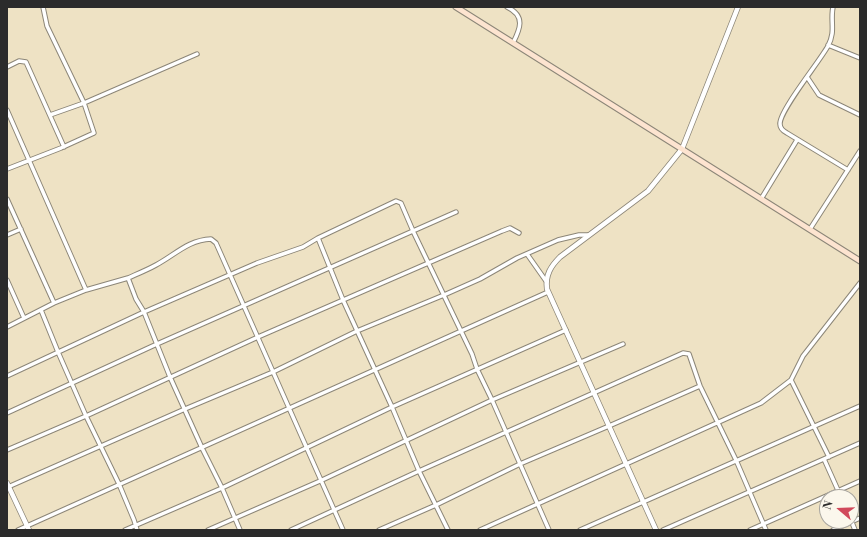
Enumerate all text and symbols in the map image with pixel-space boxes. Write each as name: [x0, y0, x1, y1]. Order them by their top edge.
north arrow: [819, 489, 859, 529]
text: N: [821, 499, 837, 512]

